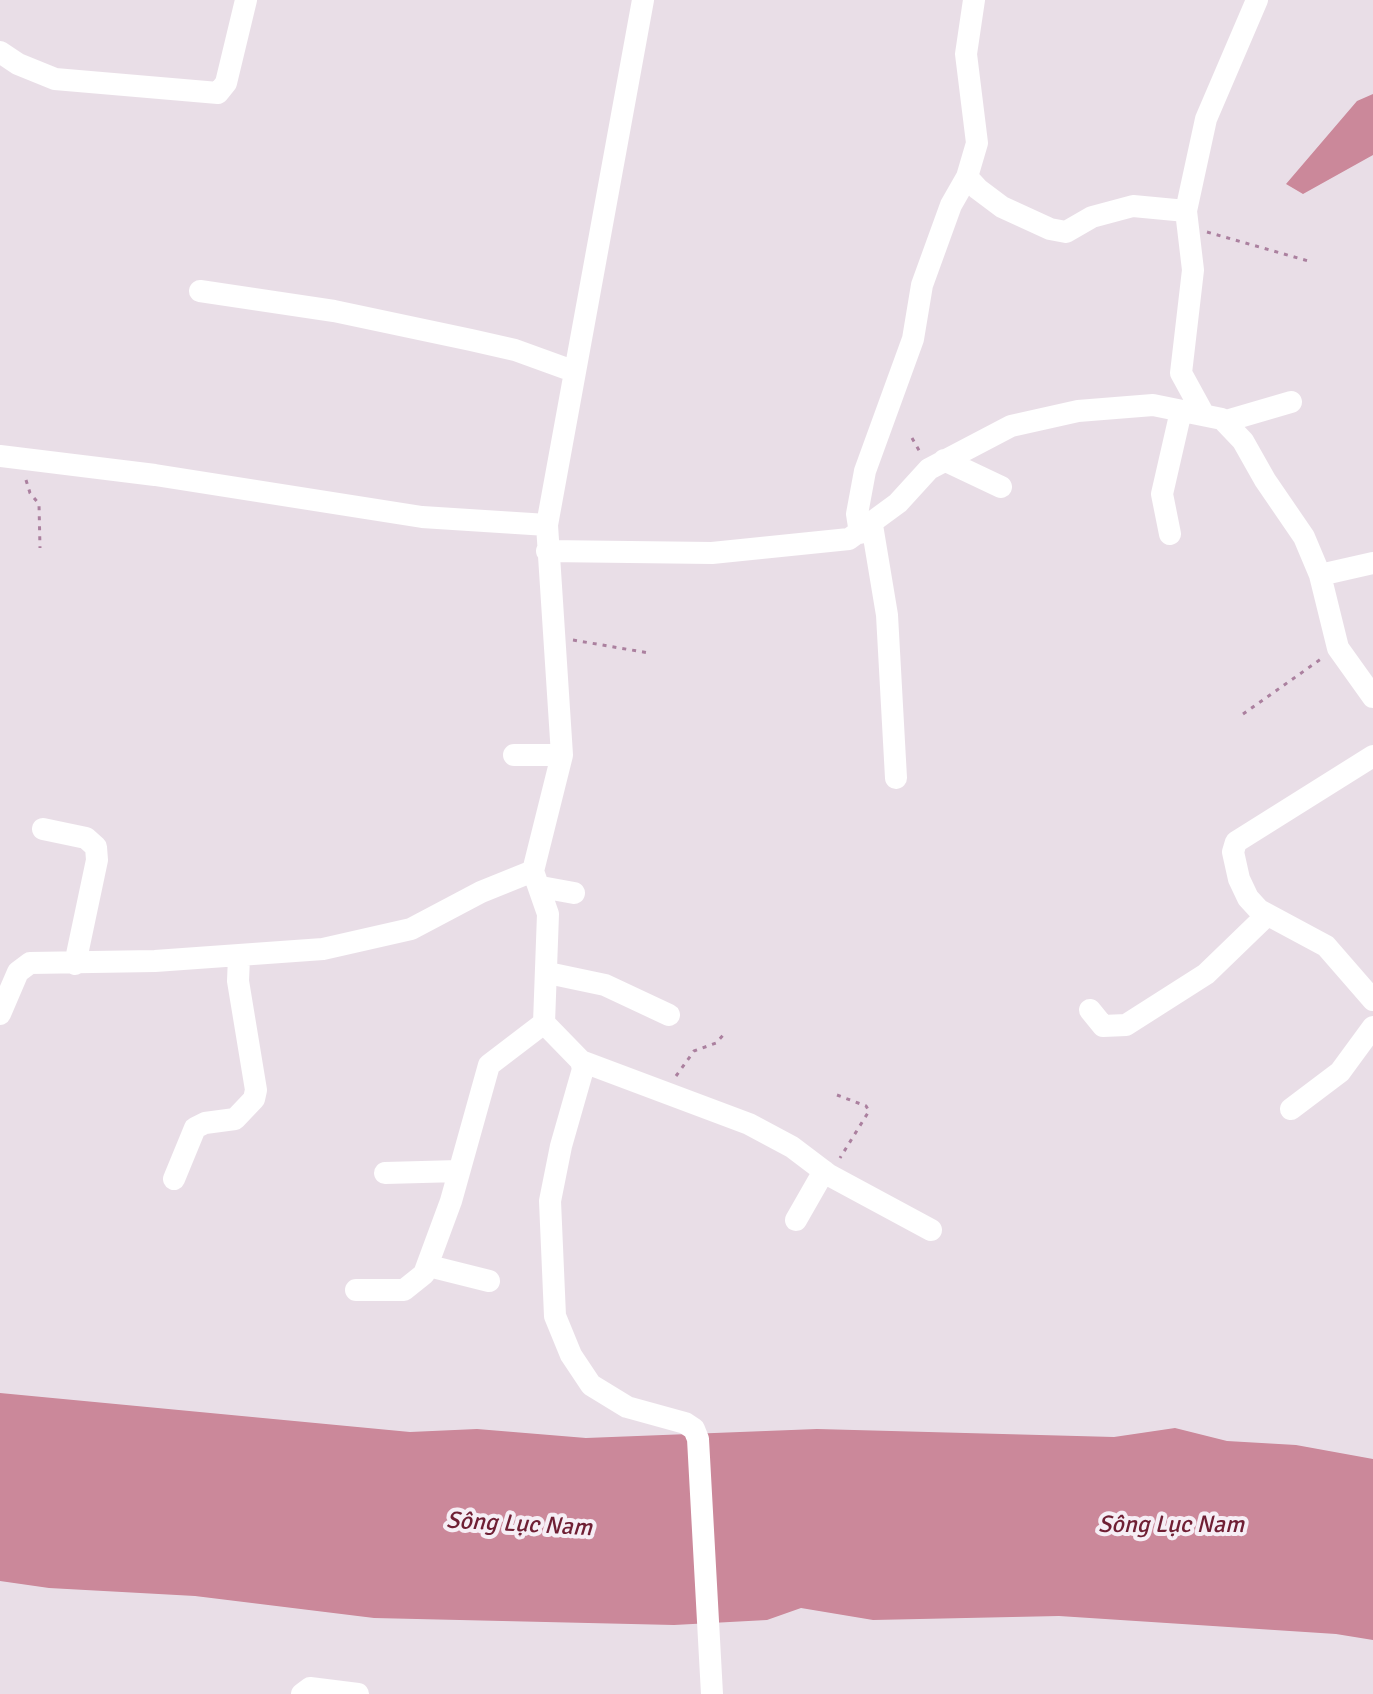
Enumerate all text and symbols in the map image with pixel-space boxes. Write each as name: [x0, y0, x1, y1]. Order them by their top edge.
water label: Sông Lục Nam: [445, 1507, 593, 1543]
water label: Sông Lục Nam: [1098, 1512, 1244, 1540]

